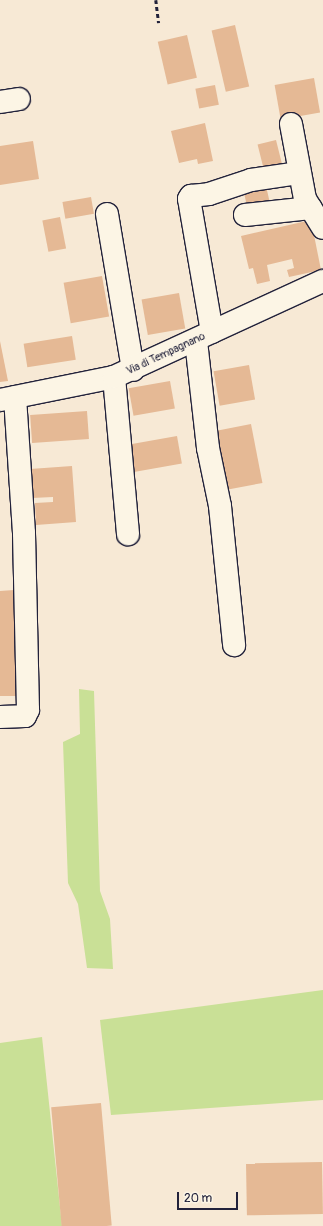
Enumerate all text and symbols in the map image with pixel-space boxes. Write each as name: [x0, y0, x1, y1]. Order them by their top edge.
street label: Via di Tempagnano: [124, 330, 208, 378]
scale bar: [179, 1184, 240, 1210]
text: 20 m: [184, 1191, 212, 1206]

